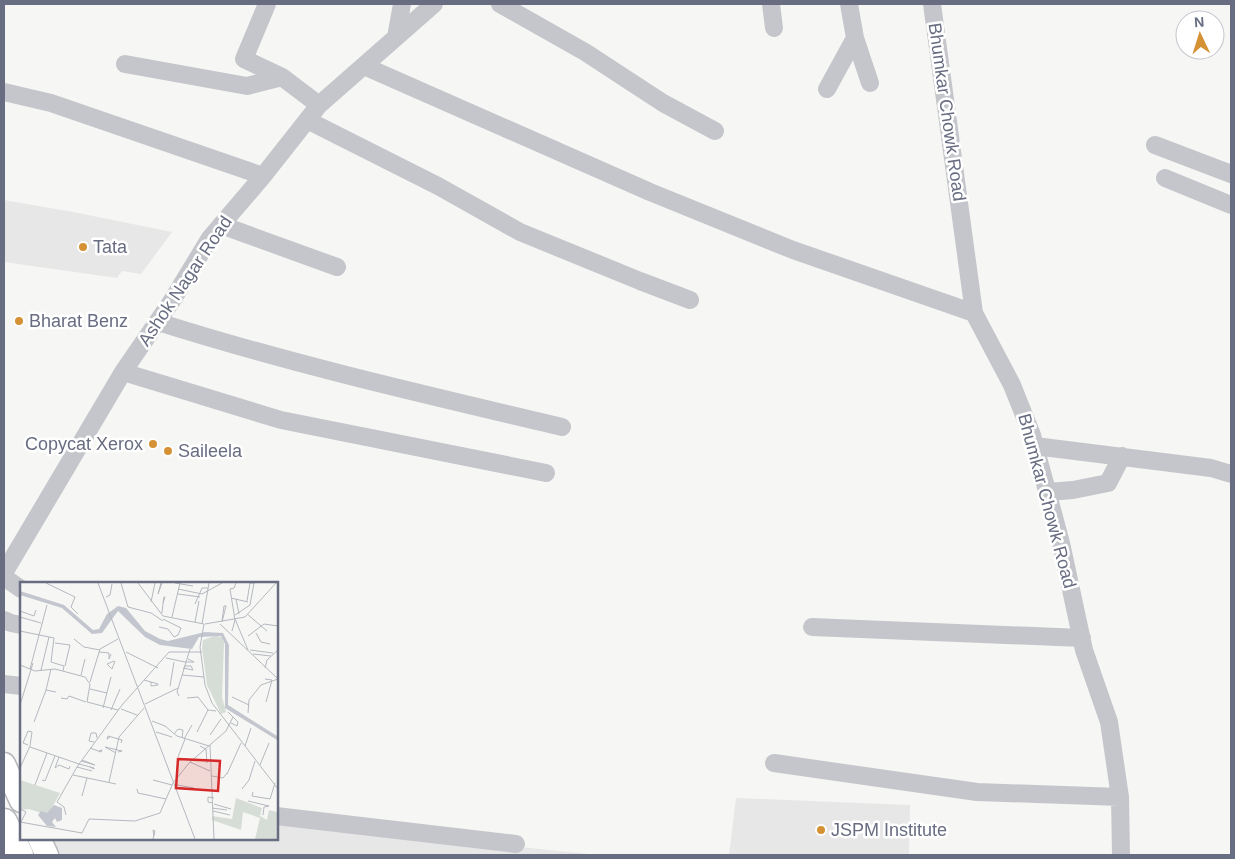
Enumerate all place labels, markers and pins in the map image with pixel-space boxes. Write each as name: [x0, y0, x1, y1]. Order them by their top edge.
place label: Tata: [93, 237, 128, 257]
marker: Tata: [77, 241, 89, 253]
place label: Bharat Benz: [29, 311, 128, 331]
marker: Bharat Benz: [13, 315, 25, 327]
place label: Copycat Xerox: [25, 434, 143, 454]
marker: Copycat Xerox: [147, 438, 159, 450]
place label: Saileela: [178, 441, 243, 461]
marker: Saileela: [162, 445, 174, 457]
place label: JSPM Institute: [831, 820, 947, 840]
marker: JSPM Institute: [815, 824, 827, 836]

